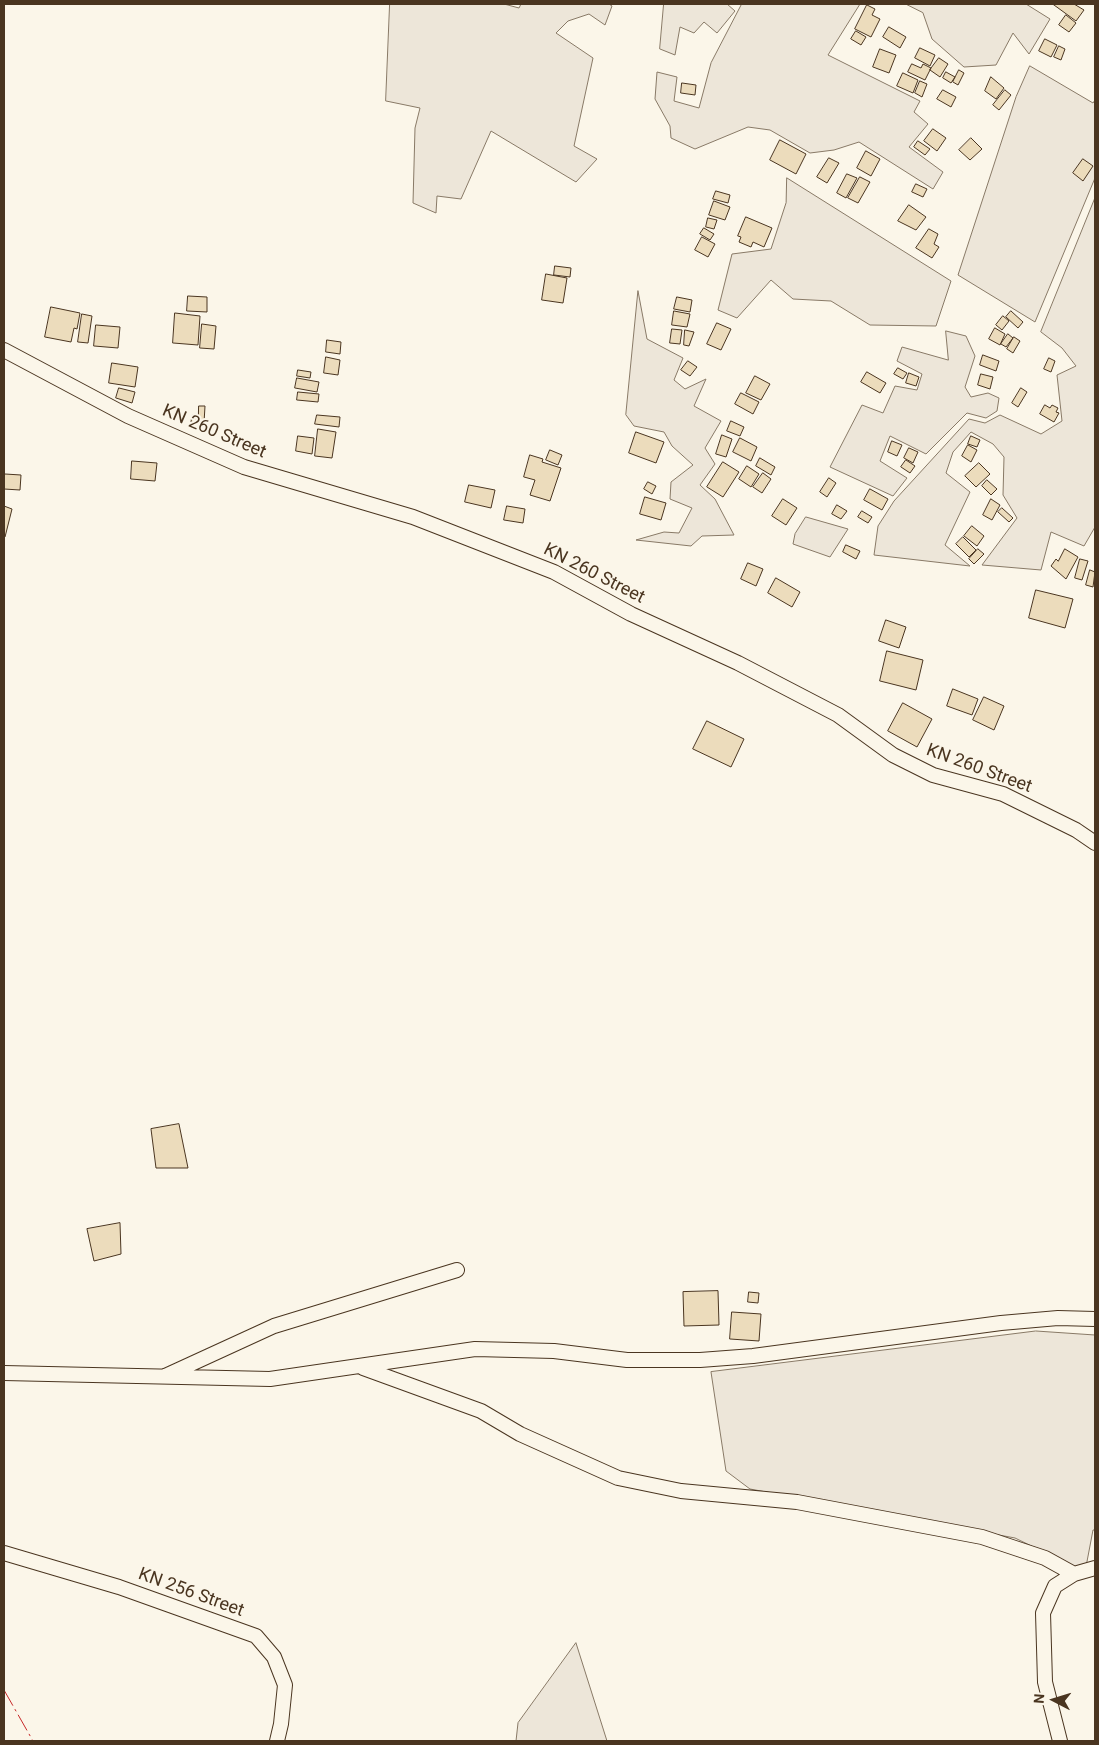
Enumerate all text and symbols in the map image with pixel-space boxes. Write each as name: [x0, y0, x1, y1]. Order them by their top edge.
street label: KN 260 Street: [159, 400, 269, 464]
street label: KN 260 Street: [540, 539, 648, 609]
street label: KN 260 Street: [923, 740, 1035, 798]
street label: KN 256 Street: [135, 1564, 247, 1622]
north arrow: [1029, 1675, 1079, 1725]
text: N: [1031, 1693, 1047, 1704]

